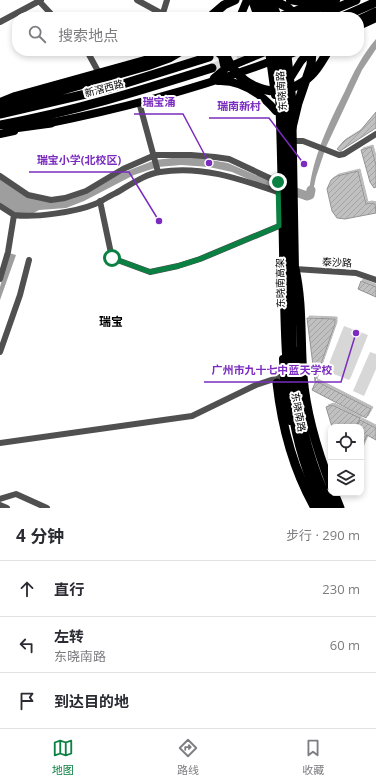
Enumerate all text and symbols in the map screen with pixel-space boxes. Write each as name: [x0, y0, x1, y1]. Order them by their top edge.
search box: [12, 12, 364, 56]
icon: search: [26, 23, 48, 45]
text: 搜索地点: [58, 25, 118, 45]
street label: 东晓南路: [273, 71, 289, 111]
street label: 新滘西路: [83, 76, 125, 100]
callout: 瑞宝涌: [134, 91, 183, 114]
text: 瑞宝涌: [143, 94, 176, 109]
callout: 瑞南新村: [209, 95, 269, 118]
text: 瑞南新村: [217, 98, 261, 113]
callout: 瑞宝小学(北校区): [29, 149, 129, 172]
text: 瑞宝小学(北校区): [37, 152, 121, 167]
route end: [269, 173, 287, 191]
route start: [103, 249, 121, 267]
street label: 泰沙路: [322, 254, 352, 270]
street label: 东晓南高架: [273, 258, 287, 308]
district label: 瑞宝: [99, 313, 123, 330]
callout: 广州市九十七中蓝天学校: [204, 359, 341, 382]
text: 广州市九十七中蓝天学校: [212, 362, 333, 377]
street label: 东晓南路: [289, 391, 309, 433]
map controls: [328, 424, 364, 496]
button: locate: [328, 424, 364, 460]
button: layers: [328, 460, 364, 496]
text: 4 分钟: [16, 524, 64, 547]
text: 步行 · 290 m: [286, 526, 360, 544]
icon: ahead: [16, 578, 38, 600]
text: 直行: [54, 579, 84, 599]
text: 230 m: [322, 580, 360, 598]
text: 左转: [54, 626, 84, 646]
icon: left: [16, 634, 38, 656]
text: 60 m: [330, 636, 360, 654]
text: 东晓南路: [54, 647, 106, 665]
icon: arrive: [16, 690, 38, 712]
text: 到达目的地: [54, 691, 129, 711]
tab: 地图: [52, 737, 74, 777]
tab: 路线: [177, 737, 199, 777]
tab: 收藏: [302, 737, 324, 777]

